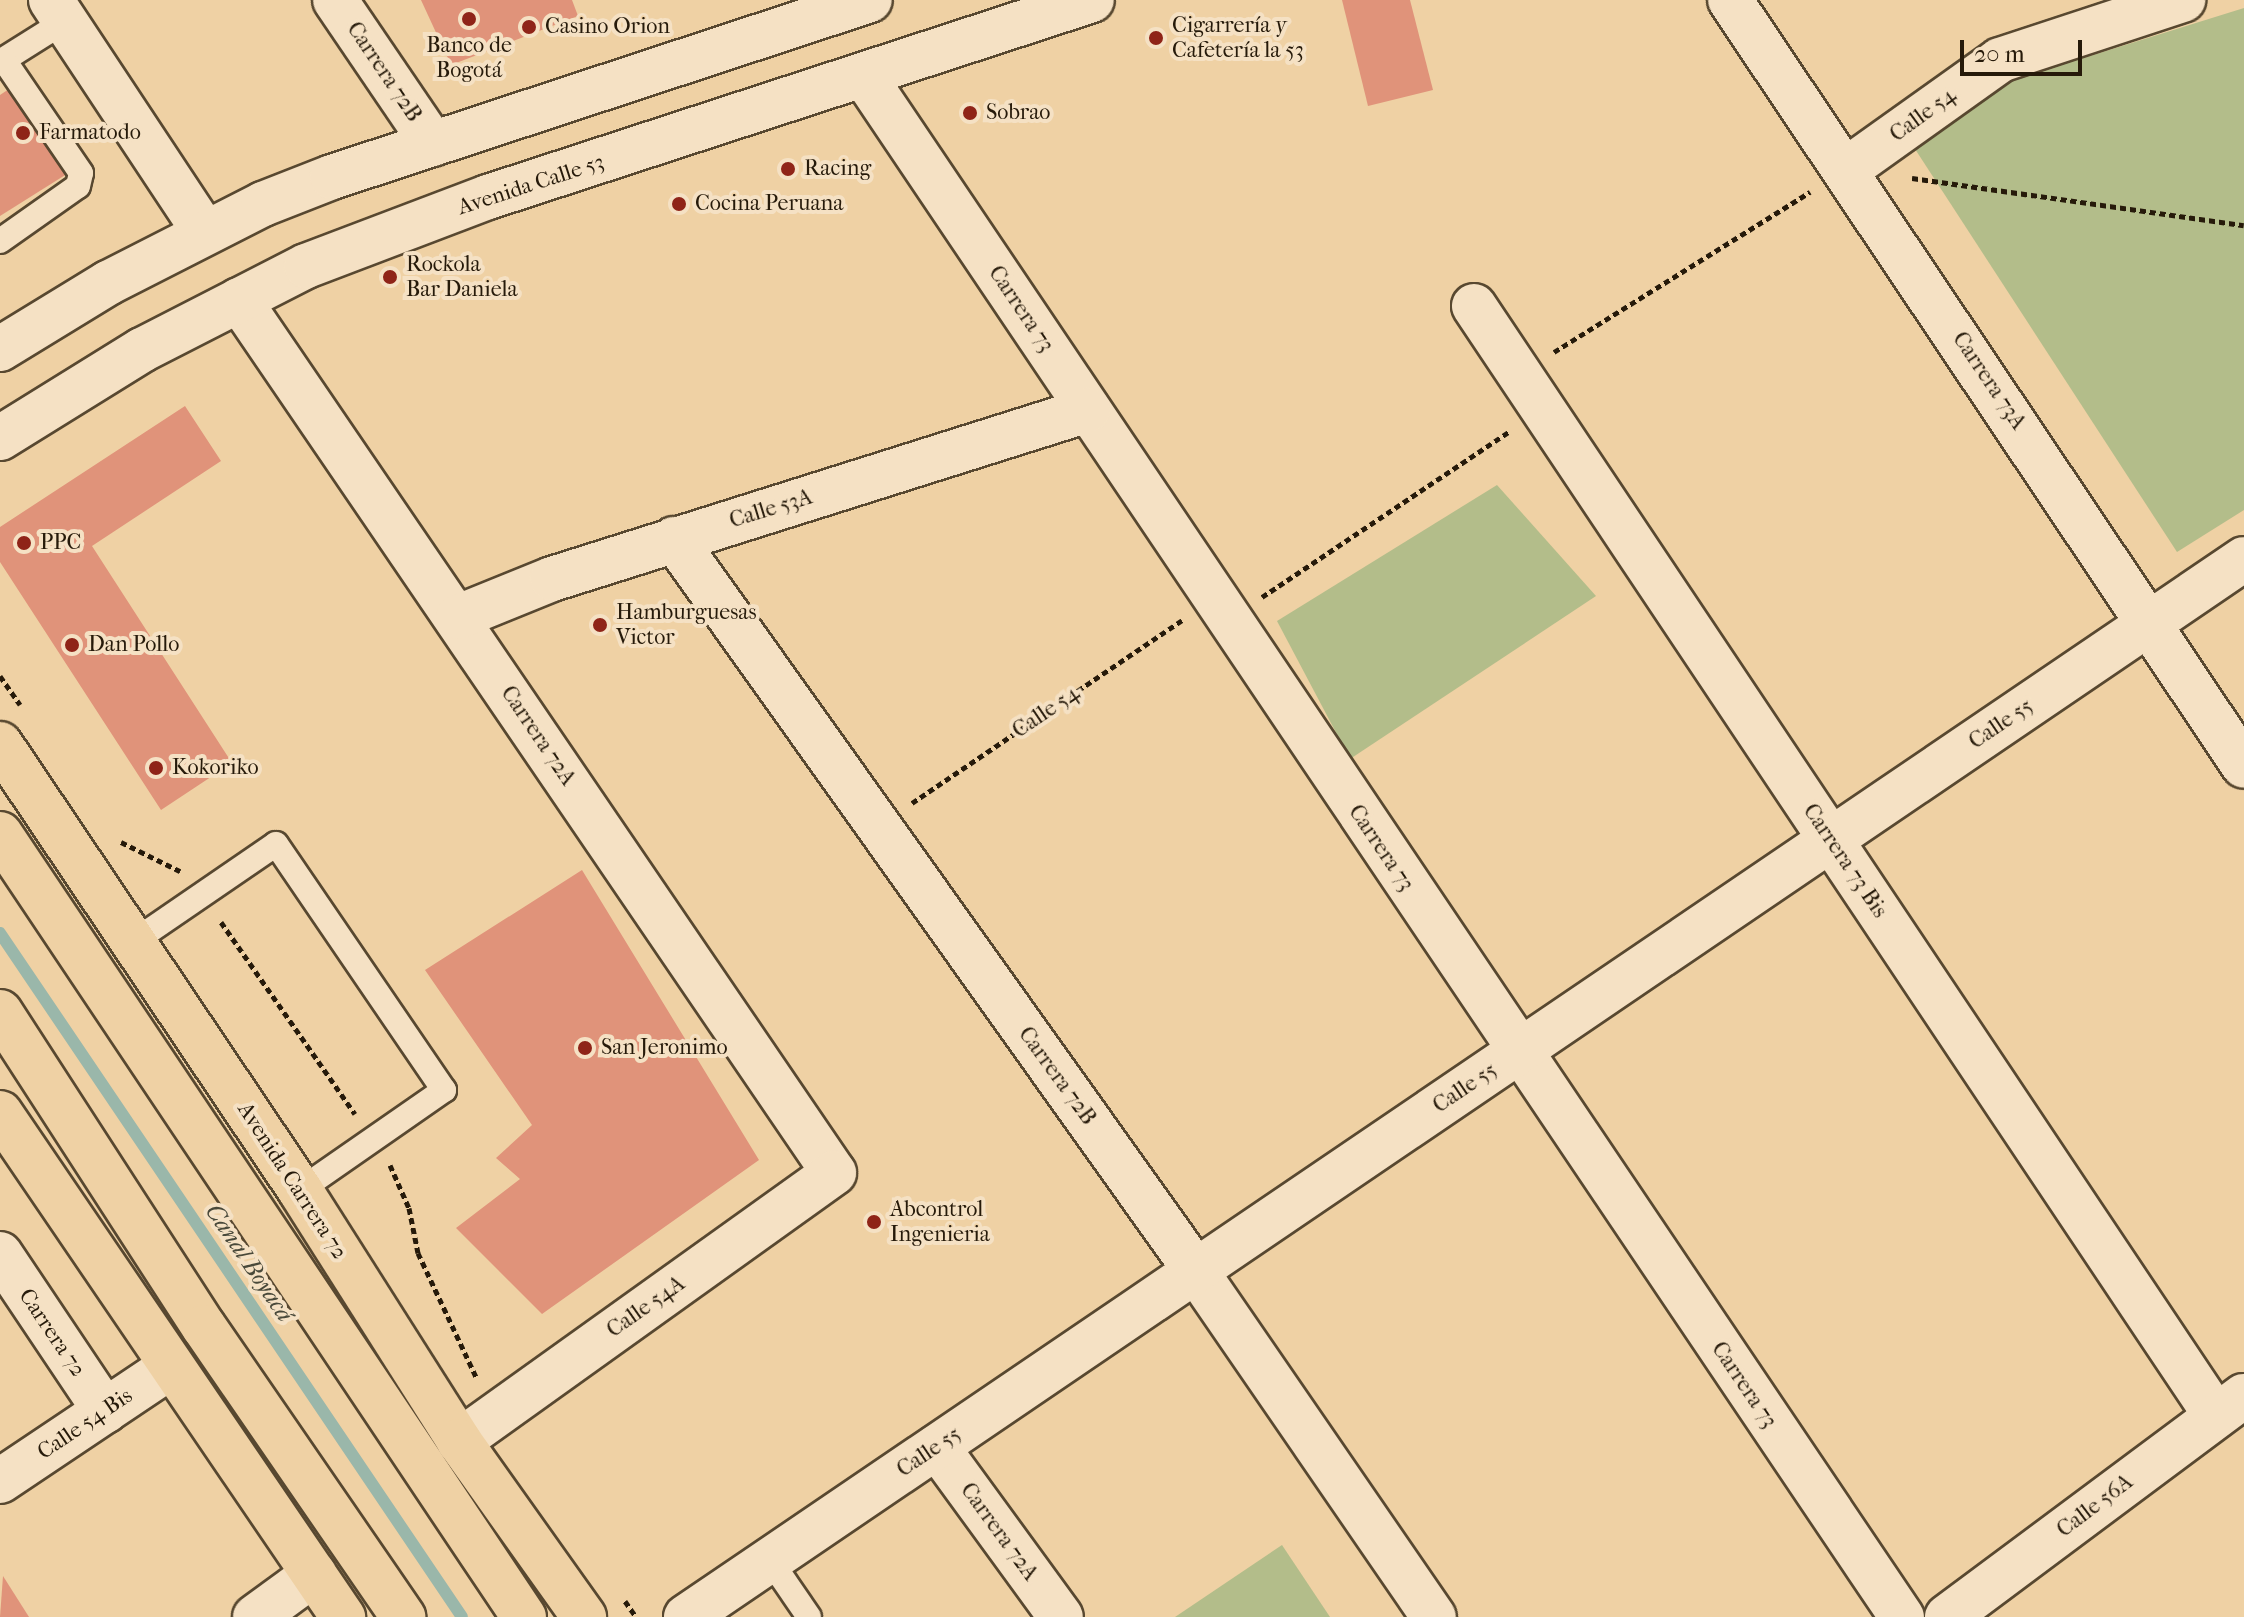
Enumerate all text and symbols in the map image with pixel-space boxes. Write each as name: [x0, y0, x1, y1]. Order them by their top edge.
marker: Banco de Bogotá: [460, 10, 478, 28]
place label: Cigarrería y Cafetería la 53: [1172, 12, 1304, 64]
place label: Casino Orion: [545, 14, 670, 40]
street label: Carrera 72B: [341, 17, 427, 127]
marker: Casino Orion: [520, 18, 538, 36]
scale bar: [1964, 24, 2086, 74]
marker: Cigarrería y Cafetería la 53: [1147, 29, 1165, 47]
place label: Banco de Bogotá: [426, 32, 512, 84]
text: 20 m: [1974, 40, 2025, 68]
street label: Calle 54: [1885, 82, 1961, 148]
place label: Sobrao: [986, 100, 1051, 126]
marker: Sobrao: [961, 104, 979, 122]
place label: Farmatodo: [39, 120, 141, 146]
marker: Farmatodo: [14, 124, 32, 142]
street label: Avenida Calle 53: [454, 149, 608, 221]
place label: Racing: [804, 156, 871, 182]
marker: Racing: [779, 160, 797, 178]
place label: Cocina Peruana: [695, 191, 844, 217]
marker: Cocina Peruana: [670, 195, 688, 213]
place label: Rockola Bar Daniela: [406, 251, 518, 302]
street label: Carrera 73: [983, 261, 1059, 357]
marker: Rockola Bar Daniela: [381, 268, 399, 286]
street label: Carrera 73A: [1947, 327, 2031, 435]
street label: Calle 53A: [726, 484, 816, 534]
place label: PPC: [40, 530, 81, 556]
marker: PPC: [15, 534, 33, 552]
place label: Hamburguesas Victor: [616, 599, 757, 650]
marker: Hamburguesas Victor: [591, 616, 609, 634]
place label: Dan Pollo: [88, 632, 179, 658]
marker: Dan Pollo: [63, 636, 81, 654]
street label: Calle 54: [1007, 680, 1085, 744]
street label: Carrera 72A: [495, 681, 581, 791]
street label: Calle 55: [1964, 693, 2038, 755]
place label: Kokoriko: [172, 755, 259, 781]
marker: Kokoriko: [147, 759, 165, 777]
street label: Carrera 73 Bis: [1797, 799, 1893, 923]
street label: Carrera 73: [1343, 800, 1419, 896]
street label: Carrera 72B: [1013, 1022, 1101, 1130]
place label: San Jeronimo: [601, 1035, 728, 1061]
marker: San Jeronimo: [576, 1039, 594, 1057]
street label: Calle 55: [1428, 1057, 1502, 1119]
street label: Avenida Carrera 72: [231, 1098, 353, 1264]
place label: Abcontrol Ingenieria: [890, 1196, 990, 1248]
water label: Canal Boyacá: [199, 1199, 299, 1327]
marker: Abcontrol Ingenieria: [865, 1213, 883, 1231]
street label: Calle 54A: [602, 1271, 690, 1343]
street label: Carrera 72: [13, 1284, 91, 1382]
street label: Carrera 73: [1706, 1337, 1782, 1433]
street label: Calle 54 Bis: [33, 1383, 137, 1465]
street label: Calle 55: [892, 1421, 966, 1483]
street label: Calle 56A: [2052, 1469, 2138, 1543]
street label: Carrera 72A: [955, 1478, 1043, 1586]

